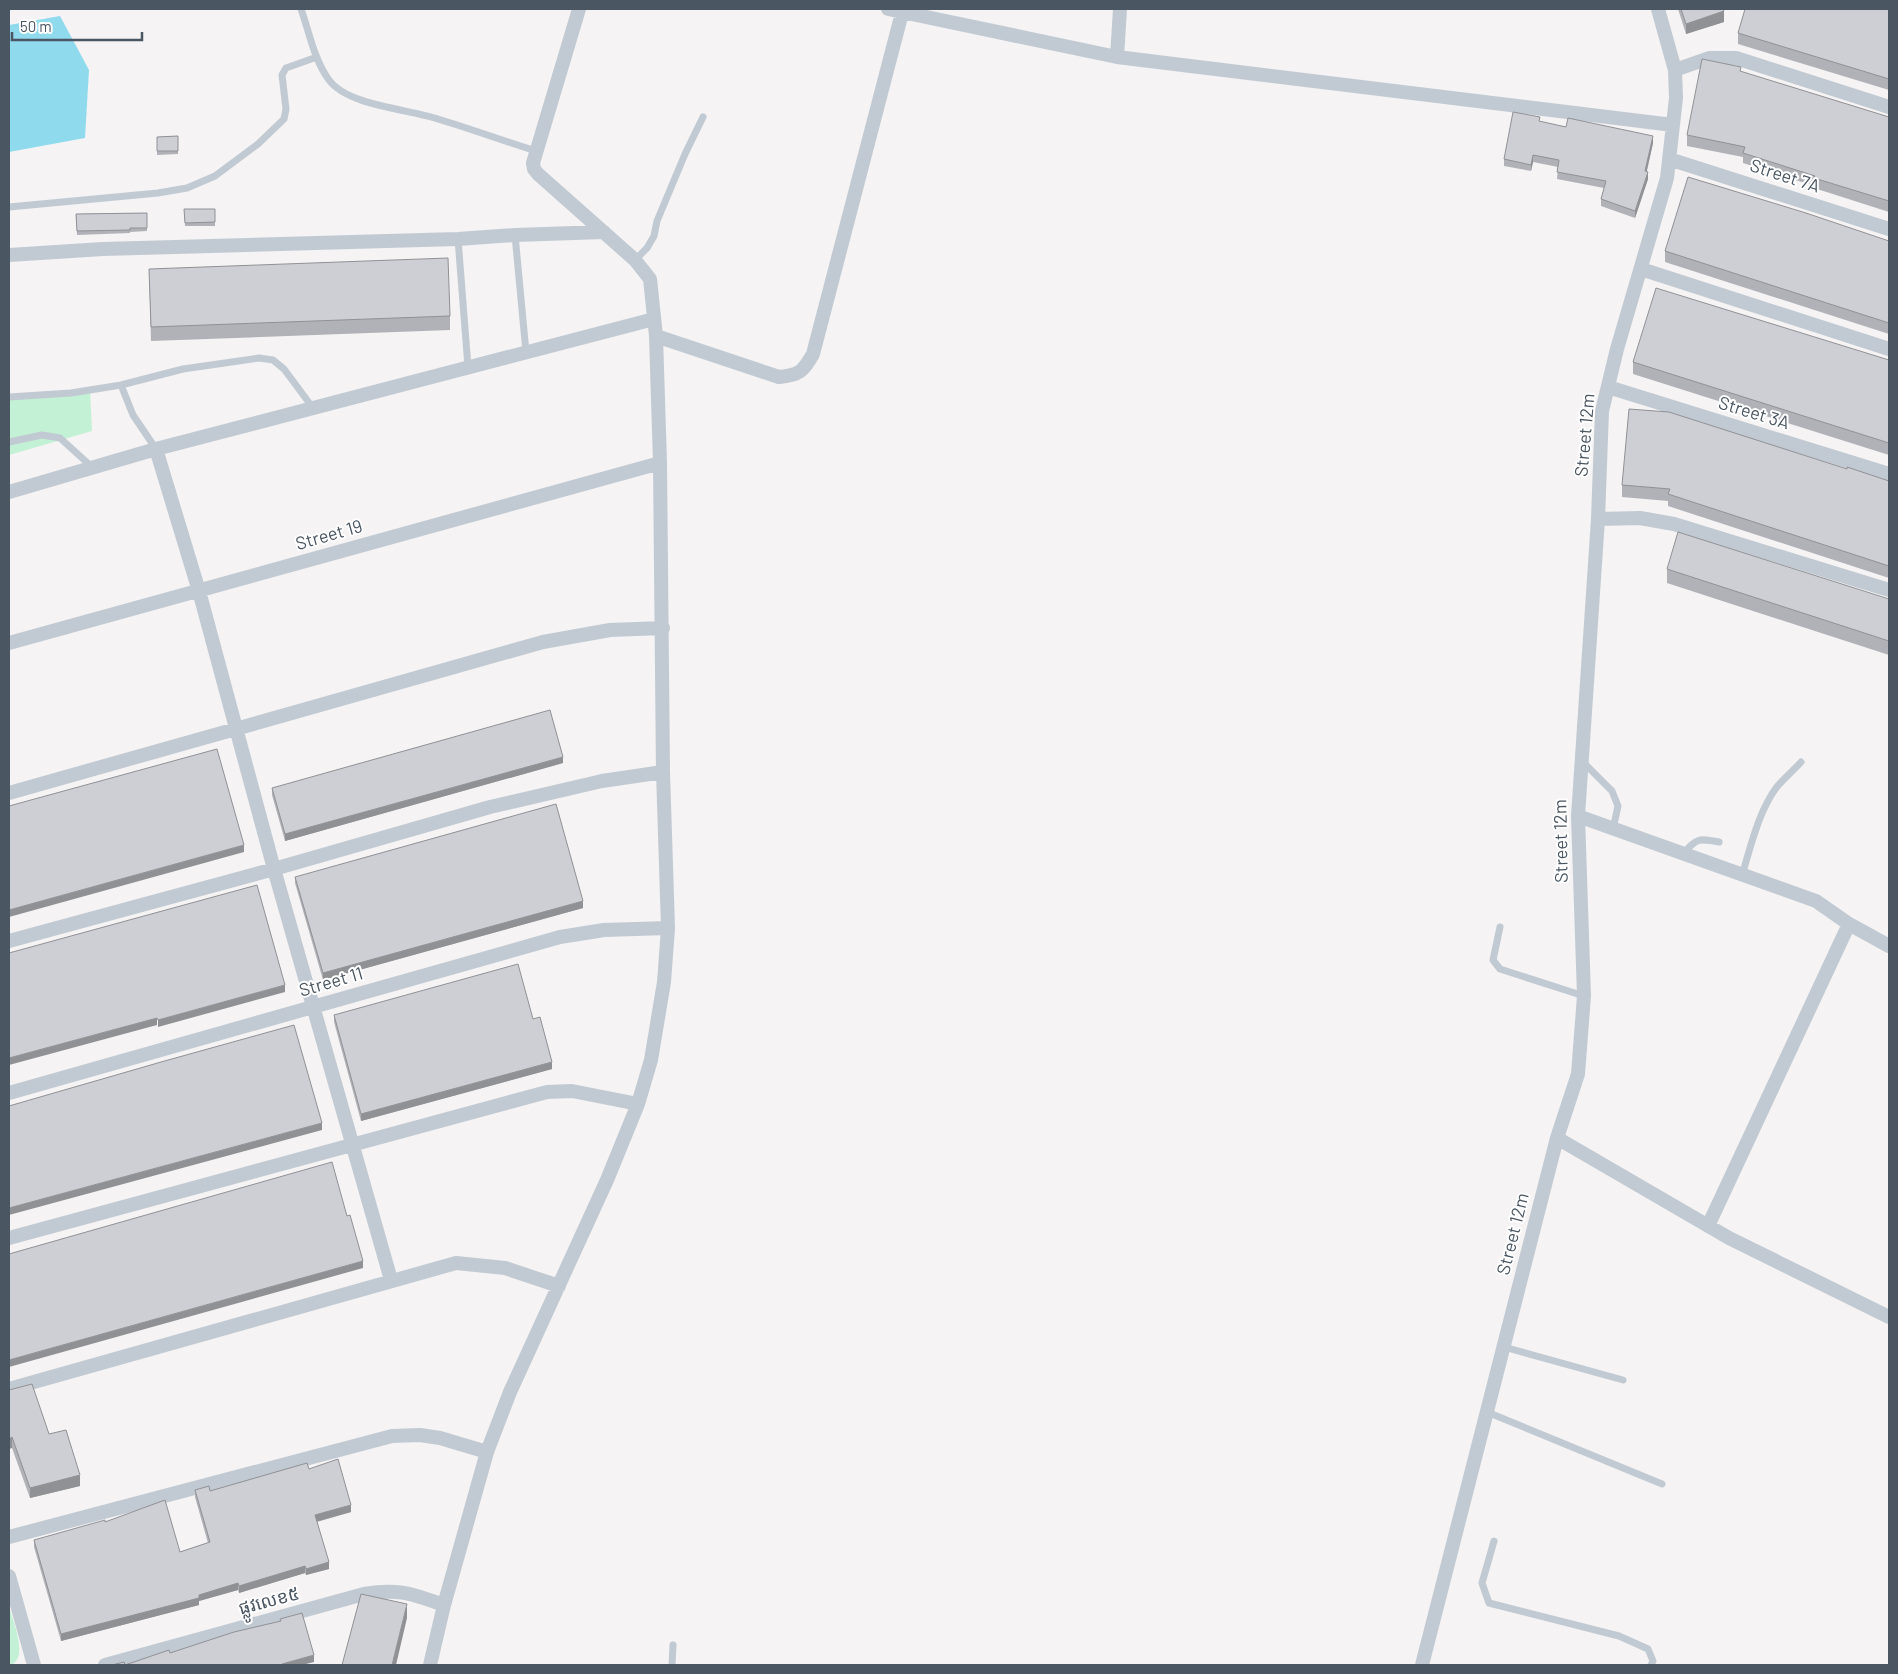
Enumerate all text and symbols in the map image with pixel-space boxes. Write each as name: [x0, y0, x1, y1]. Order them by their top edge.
scale bar: [12, 10, 142, 42]
text: 50 m: [20, 17, 52, 35]
street label: Street 7A: [1748, 153, 1823, 197]
street label: Street 3A: [1716, 391, 1792, 433]
street label: Street 12m: [1569, 392, 1599, 478]
street label: Street 19: [293, 514, 365, 554]
street label: Street 12m: [1548, 799, 1572, 883]
street label: Street 11: [296, 961, 365, 1001]
street label: Street 12m: [1491, 1191, 1533, 1277]
street label: ផ្លូវលេខ៥: [236, 1581, 303, 1625]

